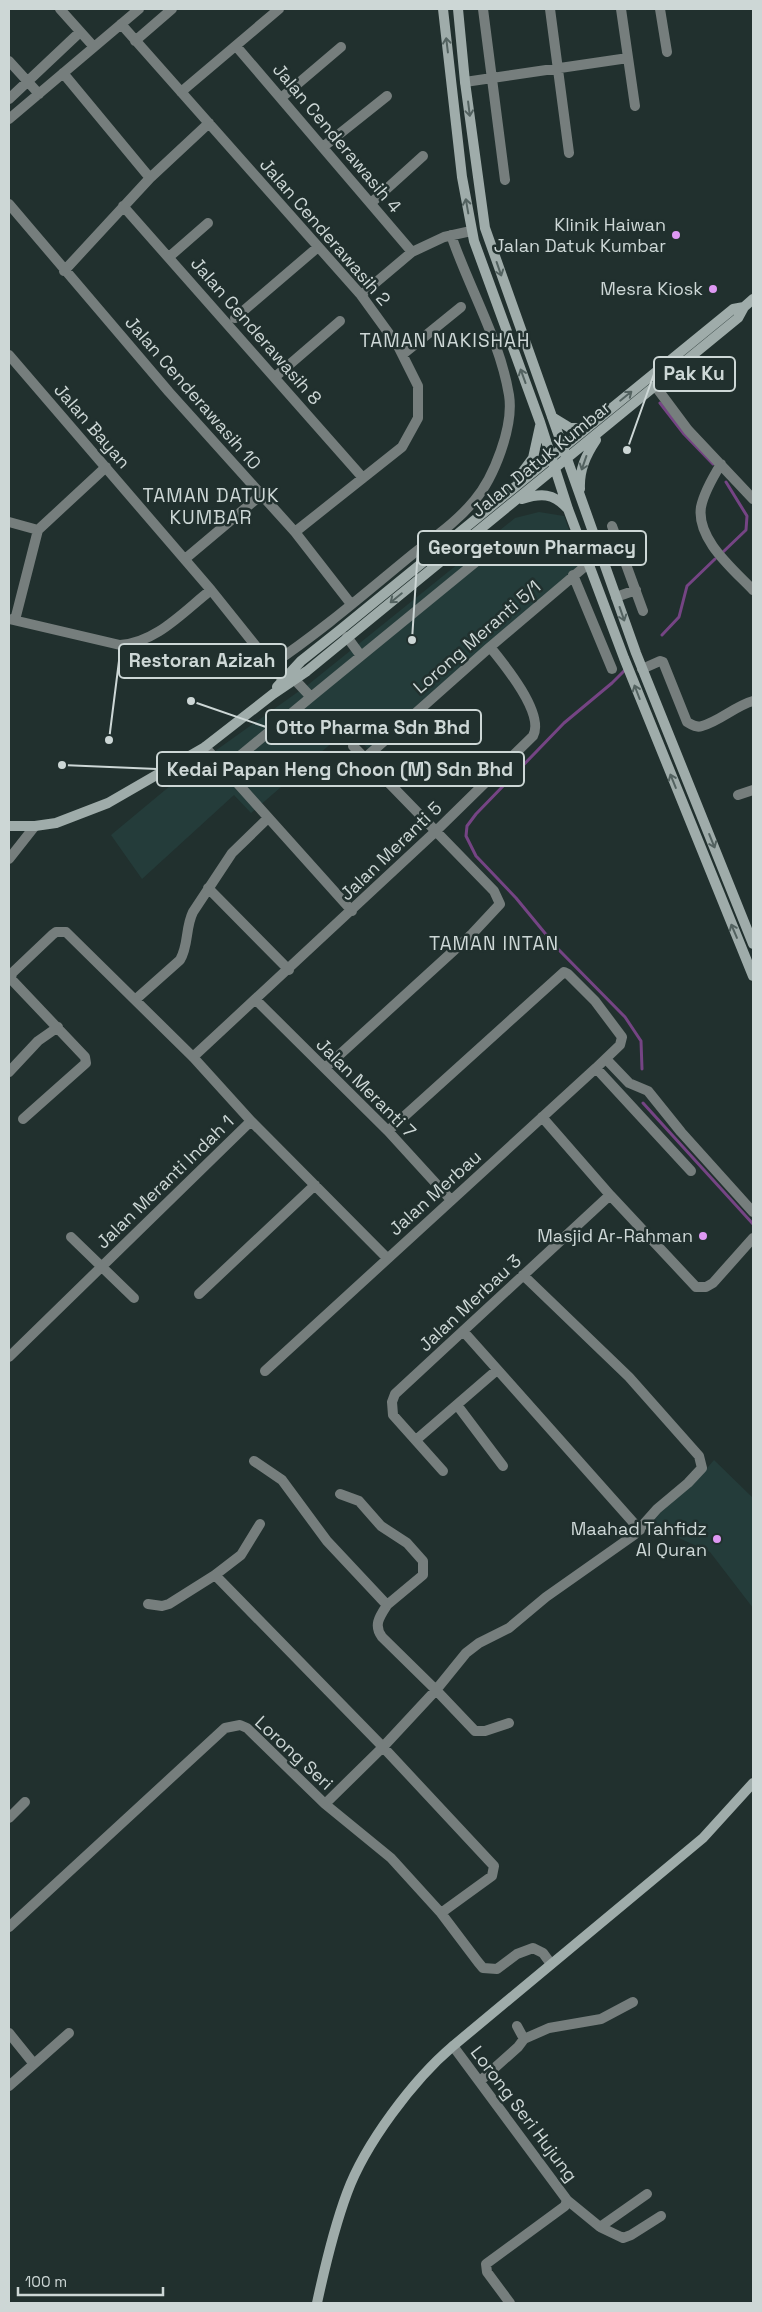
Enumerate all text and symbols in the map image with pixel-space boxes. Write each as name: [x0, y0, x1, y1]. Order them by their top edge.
one-way arrow: [442, 37, 452, 53]
street label: Jalan Cenderawasih 4: [268, 58, 407, 217]
one-way arrow: [464, 101, 474, 117]
street label: Jalan Cenderawasih 2: [255, 153, 396, 310]
one-way arrow: [462, 198, 472, 214]
place label: Klinik Haiwan Jalan Datuk Kumbar: [494, 213, 666, 257]
marker: Klinik Haiwan Jalan Datuk Kumbar: [670, 229, 682, 241]
street label: Jalan Cenderawasih 8: [186, 252, 327, 409]
one-way arrow: [495, 260, 504, 276]
place label: Mesra Kiosk: [600, 277, 703, 300]
marker: Mesra Kiosk: [707, 283, 719, 295]
street label: Jalan Cenderawasih 10: [120, 311, 266, 474]
district label: TAMAN NAKISHAH: [360, 328, 530, 353]
callout: Pak Ku: [654, 357, 735, 391]
text: Pak Ku: [663, 361, 725, 386]
one-way arrow: [518, 369, 527, 385]
street label: Jalan Bayan: [49, 378, 136, 473]
one-way arrow: [619, 391, 632, 402]
street label: Jalan Datuk Kumbar: [466, 395, 615, 522]
one-way arrow: [579, 455, 588, 470]
district label: TAMAN DATUK KUMBAR: [143, 483, 279, 530]
callout: Georgetown Pharmacy: [418, 531, 646, 565]
text: Georgetown Pharmacy: [428, 535, 636, 560]
street label: Lorong Meranti 5/1: [408, 575, 545, 698]
one-way arrow: [389, 593, 403, 603]
one-way arrow: [618, 606, 627, 622]
callout: Restoran Azizah: [119, 644, 286, 678]
text: Restoran Azizah: [129, 648, 275, 673]
one-way arrow: [632, 685, 641, 700]
callout: Otto Pharma Sdn Bhd: [266, 710, 481, 744]
text: Otto Pharma Sdn Bhd: [276, 715, 470, 740]
callout: Kedai Papan Heng Choon (M) Sdn Bhd: [157, 752, 524, 786]
text: Kedai Papan Heng Choon (M) Sdn Bhd: [167, 757, 513, 782]
one-way arrow: [667, 774, 677, 789]
street label: Jalan Meranti 5: [335, 796, 446, 905]
one-way arrow: [708, 833, 717, 849]
one-way arrow: [729, 924, 739, 939]
district label: TAMAN INTAN: [429, 931, 559, 956]
street label: Jalan Meranti 7: [311, 1033, 421, 1143]
street label: Jalan Meranti Indah 1: [91, 1110, 238, 1253]
street label: Jalan Merbau: [384, 1145, 486, 1240]
place label: Masjid Ar-Rahman: [537, 1224, 693, 1247]
marker: Masjid Ar-Rahman: [697, 1230, 709, 1242]
street label: Jalan Merbau 3: [413, 1249, 526, 1356]
place label: Maahad Tahfidz Al Quran: [571, 1517, 707, 1561]
marker: Maahad Tahfidz Al Quran: [711, 1533, 723, 1545]
street label: Lorong Seri: [250, 1711, 338, 1795]
street label: Lorong Seri Hujung: [466, 2041, 583, 2186]
scale bar: [18, 2264, 162, 2296]
text: 100 m: [25, 2272, 67, 2291]

